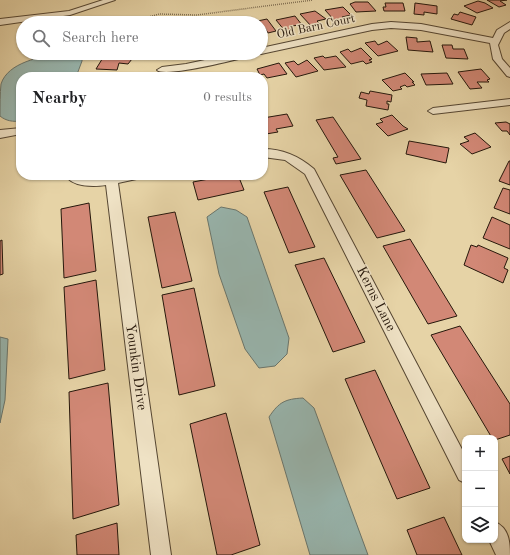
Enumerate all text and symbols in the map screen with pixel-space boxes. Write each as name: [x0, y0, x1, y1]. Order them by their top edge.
street label: Old Barn Court: [276, 13, 356, 41]
search box: [16, 16, 268, 60]
icon: search: [30, 27, 52, 49]
text: Search here: [62, 31, 139, 46]
text: Nearby: [32, 90, 87, 107]
text: 0 results: [203, 91, 252, 104]
street label: Kerns Lane: [354, 264, 398, 334]
street label: Younkin Drive: [123, 323, 149, 411]
map controls: [462, 435, 498, 543]
button: +: [462, 435, 498, 471]
button: −: [462, 471, 498, 507]
button: layers: [462, 507, 498, 543]

